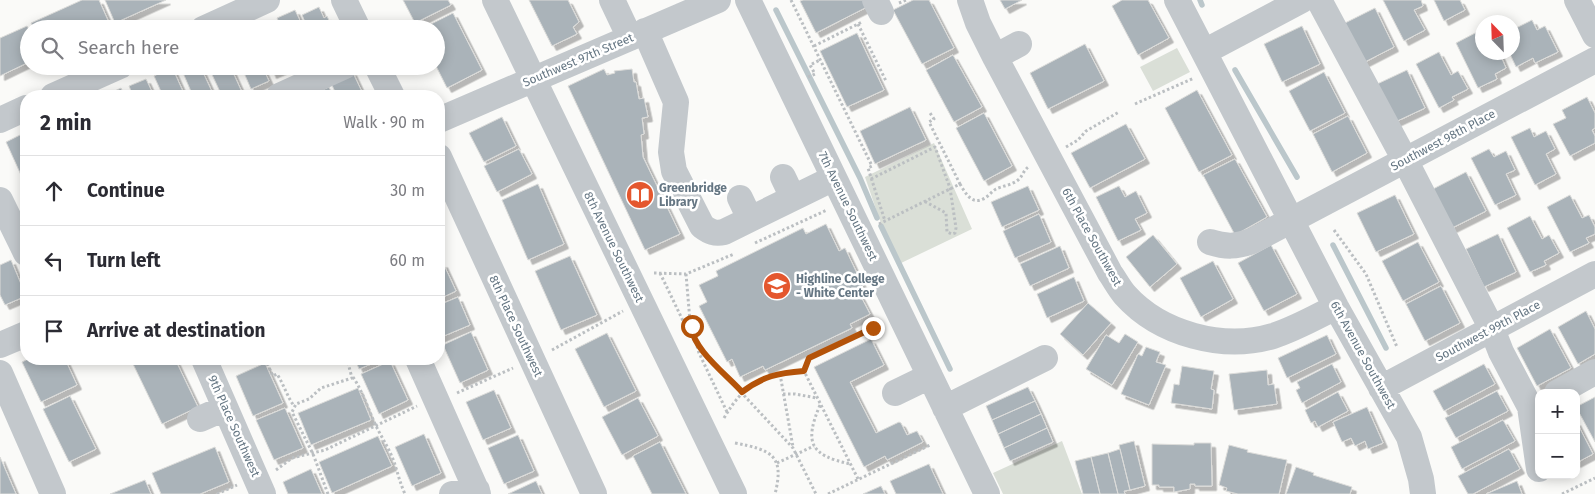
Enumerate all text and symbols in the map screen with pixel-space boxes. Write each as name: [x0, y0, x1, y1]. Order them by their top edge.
north arrow: [1475, 15, 1520, 60]
search box: [20, 20, 445, 75]
street label: Southwest 97th Street: [521, 30, 636, 90]
icon: search: [38, 34, 66, 62]
text: Search here: [78, 36, 179, 59]
street label: Southwest 98th Place: [1388, 106, 1498, 174]
text: 2 min: [40, 110, 92, 136]
text: Walk · 90 m: [343, 113, 425, 132]
street label: 7th Avenue Southwest: [815, 149, 881, 264]
icon: ahead: [40, 177, 68, 205]
text: Continue: [87, 179, 165, 202]
library icon: Greenbridge Library: [625, 180, 655, 210]
text: 30 m: [390, 181, 425, 200]
place label: Greenbridge Library: [659, 181, 727, 209]
street label: 6th Place Southwest: [1059, 186, 1125, 289]
street label: 8th Avenue Southwest: [581, 189, 647, 305]
icon: left: [40, 247, 68, 275]
text: Turn left: [87, 249, 161, 272]
text: 60 m: [390, 251, 425, 270]
school or university icon: Highline College - White Center: [762, 271, 792, 301]
place label: Highline College - White Center: [796, 272, 885, 300]
street label: 8th Place Southwest: [486, 273, 546, 379]
street label: Southwest 99th Place: [1433, 298, 1543, 364]
street label: 6th Avenue Southwest: [1328, 299, 1399, 412]
route start: [681, 315, 704, 338]
icon: arrive: [40, 317, 68, 345]
route end: [862, 317, 885, 340]
text: Arrive at destination: [87, 319, 266, 342]
street label: 9th Place Southwest: [205, 373, 263, 480]
map controls: [1535, 389, 1580, 479]
button: +: [1535, 389, 1580, 434]
button: −: [1535, 434, 1580, 479]

